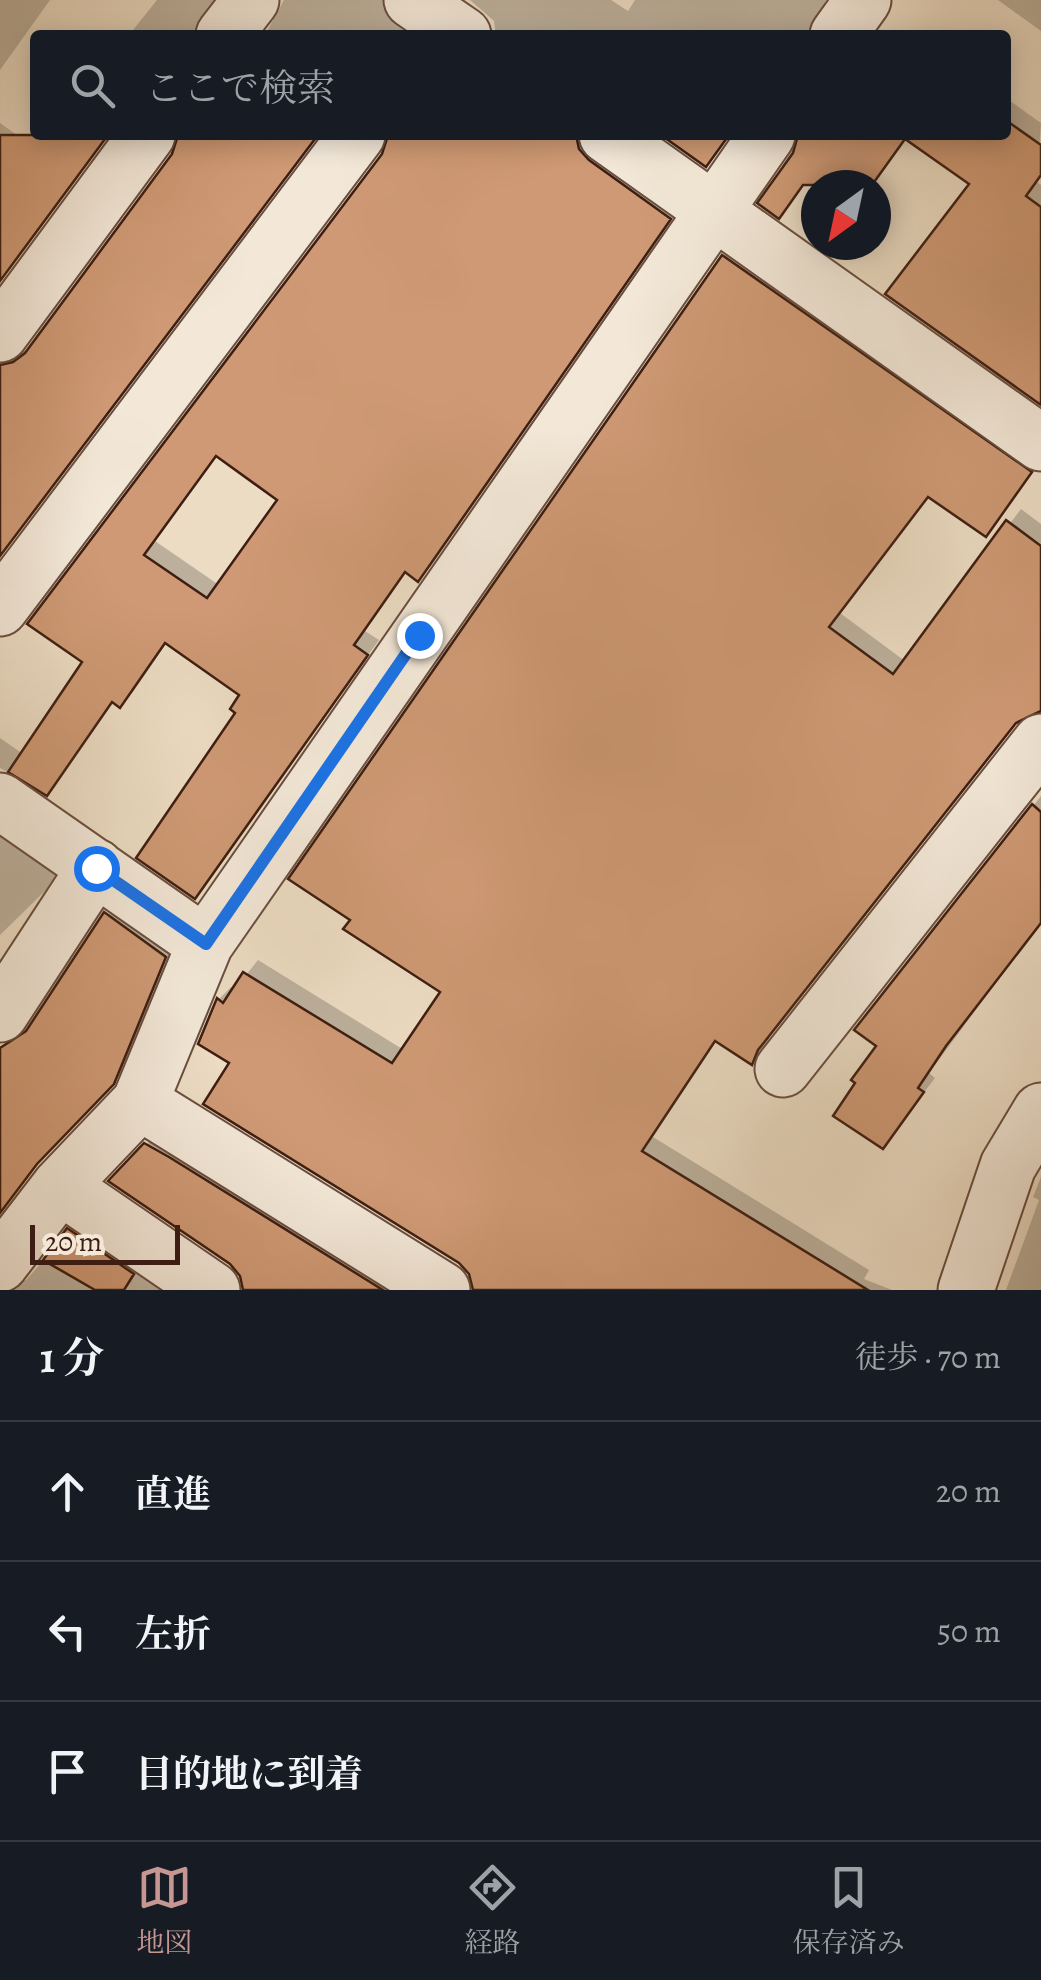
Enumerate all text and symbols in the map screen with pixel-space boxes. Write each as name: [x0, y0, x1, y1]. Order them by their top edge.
search box: [30, 30, 1011, 140]
icon: search: [65, 58, 120, 113]
text: ここで検索: [145, 62, 335, 114]
north arrow: [801, 170, 891, 260]
route end: [397, 613, 443, 659]
route start: [74, 846, 120, 892]
scale bar: [30, 1220, 180, 1264]
text: 20 m: [45, 1223, 102, 1261]
text: 1 分: [40, 1329, 104, 1386]
text: 徒歩 · 70 m: [855, 1335, 1001, 1379]
icon: ahead: [40, 1464, 95, 1519]
text: 直進: [135, 1468, 211, 1520]
text: 20 m: [936, 1469, 1001, 1513]
icon: left: [40, 1604, 95, 1659]
text: 左折: [135, 1608, 211, 1660]
text: 50 m: [937, 1609, 1001, 1653]
icon: arrive: [40, 1744, 95, 1799]
text: 目的地に到着: [135, 1748, 363, 1800]
tab: 地図: [136, 1860, 192, 1962]
tab: 経路: [464, 1860, 521, 1962]
tab: 保存済み: [793, 1860, 905, 1962]

